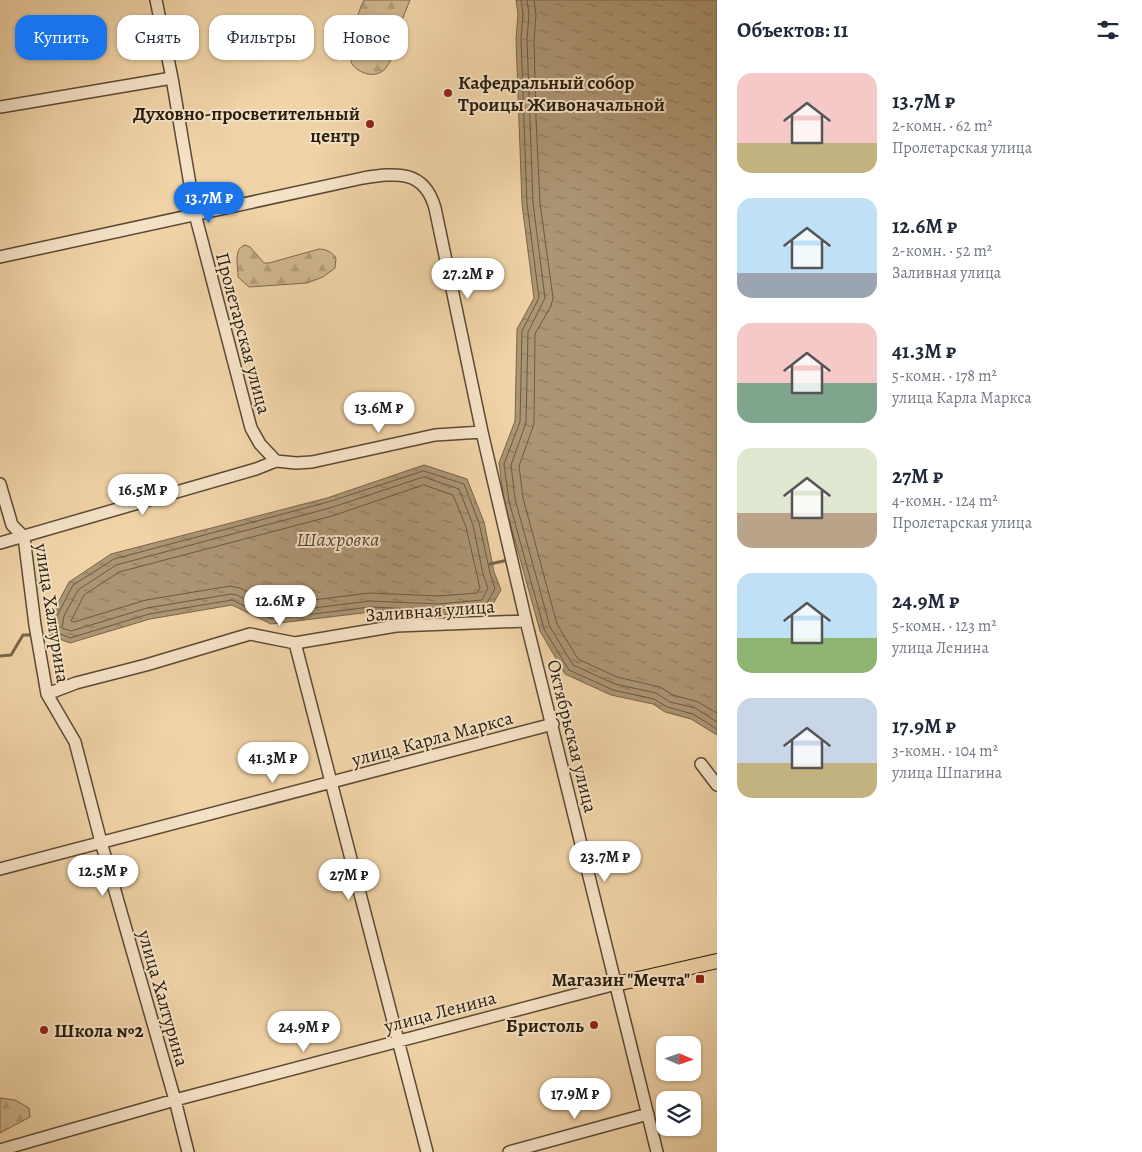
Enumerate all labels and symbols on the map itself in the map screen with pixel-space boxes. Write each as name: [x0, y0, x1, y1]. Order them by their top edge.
place label: Кафедральный собор Троицы Живоначальной: [458, 70, 665, 118]
marker: Кафедральный собор Троицы Живоначальной: [442, 87, 454, 99]
place label: Духовно-просветительный центр: [133, 101, 360, 149]
marker: Духовно-просветительный центр: [364, 118, 376, 130]
pin: 13.7M ₽: [163, 182, 255, 224]
street label: Пролетарская улица: [209, 250, 277, 417]
pin: 27.2M ₽: [422, 258, 514, 300]
pin: 13.6M ₽: [333, 392, 425, 434]
pin: 16.5M ₽: [97, 474, 189, 516]
water label: Шахровка: [296, 526, 380, 553]
street label: улица Халтурина: [28, 541, 76, 685]
pin: 12.6M ₽: [234, 584, 326, 627]
street label: Заливная улица: [364, 593, 496, 628]
street label: Октябрьская улица: [540, 657, 604, 816]
street label: улица Карла Маркса: [348, 705, 516, 773]
pin: 41.3M ₽: [227, 742, 319, 784]
pin: 23.7M ₽: [559, 840, 651, 883]
pin: 12.5M ₽: [57, 854, 149, 897]
pin: 27M ₽: [314, 858, 384, 901]
street label: улица Халтурина: [131, 926, 195, 1070]
place label: Магазин "Мечта": [551, 967, 690, 993]
marker: Магазин "Мечта": [694, 973, 706, 985]
street label: улица Ленина: [380, 984, 499, 1040]
pin: 24.9M ₽: [258, 1010, 350, 1053]
place label: Бристоль: [506, 1013, 584, 1039]
place label: Школа №2: [54, 1018, 144, 1044]
marker: Бристоль: [588, 1019, 600, 1031]
marker: Школа №2: [38, 1024, 50, 1036]
north arrow: [656, 1036, 701, 1081]
pin: 17.9M ₽: [529, 1078, 621, 1120]

